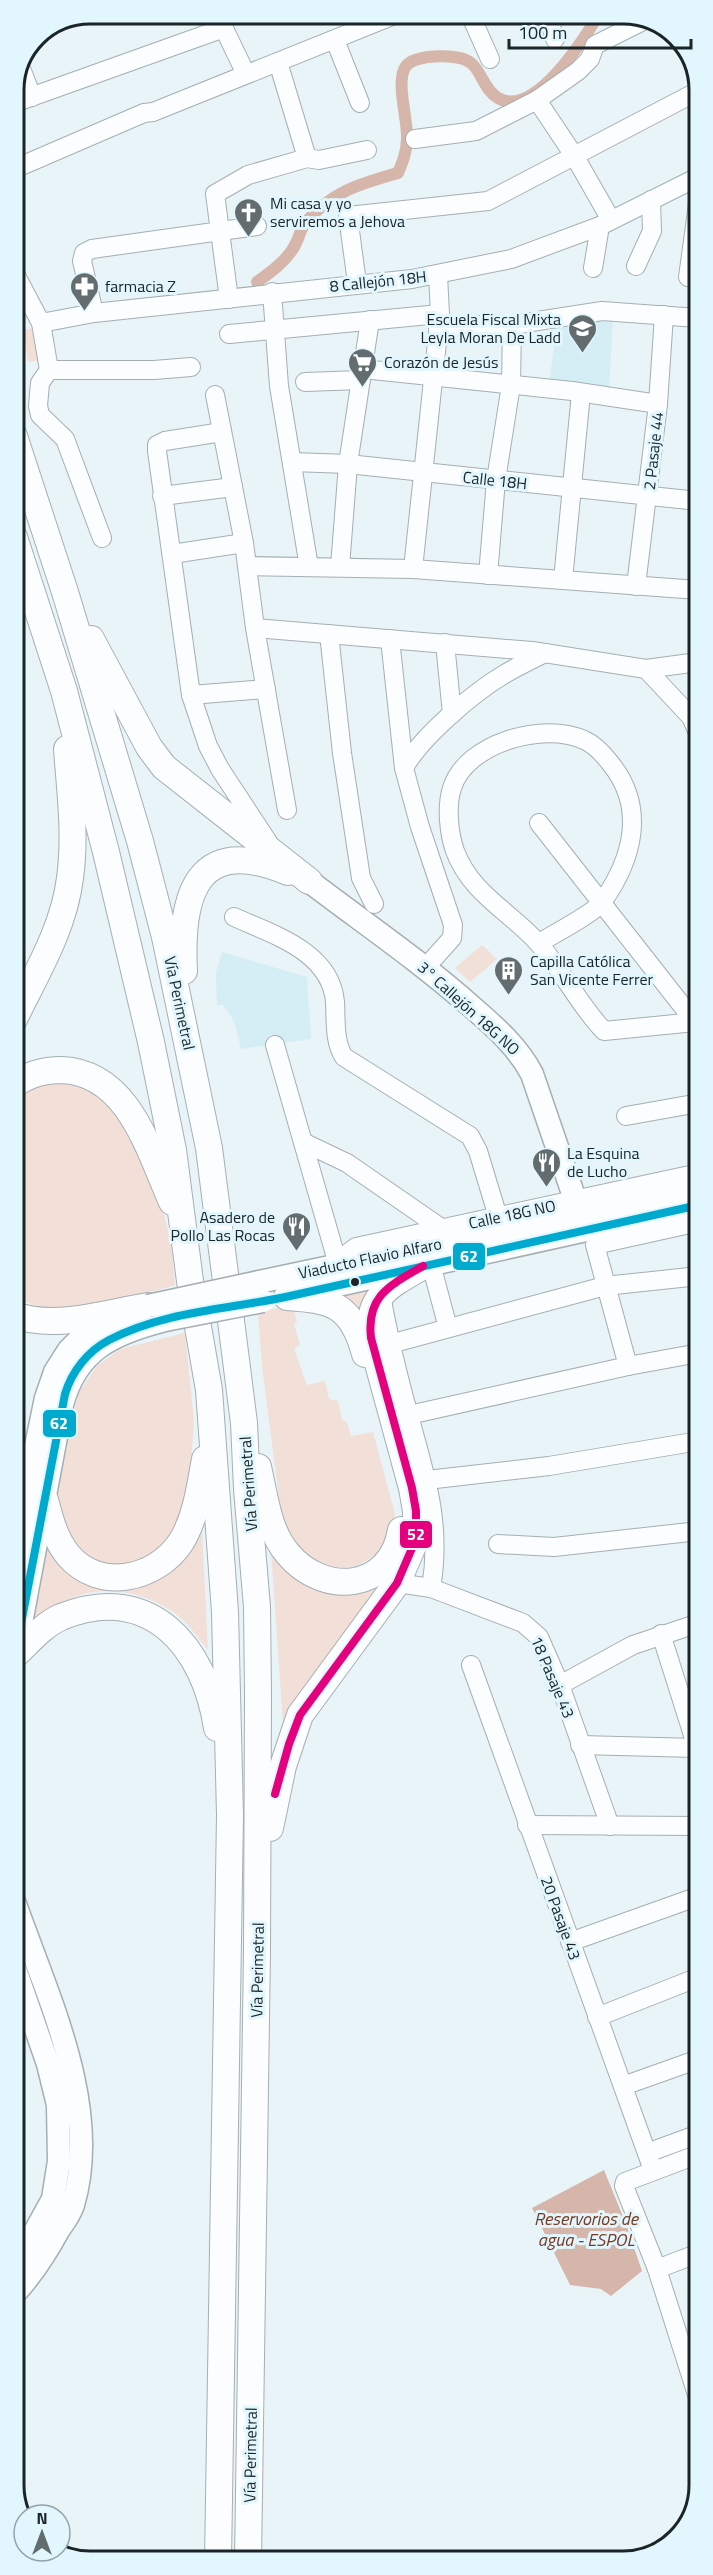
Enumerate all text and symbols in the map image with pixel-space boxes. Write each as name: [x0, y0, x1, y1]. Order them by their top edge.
scale bar: [509, 12, 690, 50]
text: 100 m: [518, 19, 567, 46]
place label: Mi casa y yo serviremos a Jehova: [270, 191, 405, 233]
church icon: Mi casa y yo serviremos a Jehova: [233, 196, 265, 238]
street label: 8 Callejón 18H: [328, 264, 428, 298]
pharmacy icon: farmacia Z: [68, 270, 100, 312]
place label: farmacia Z: [105, 274, 176, 298]
place label: Escuela Fiscal Mixta Leyla Moran De Ladd: [421, 307, 561, 349]
school or university icon: Escuela Fiscal Mixta Leyla Moran De Ladd: [566, 312, 598, 354]
supermarket icon: Corazón de Jesús: [347, 346, 379, 388]
place label: Corazón de Jesús: [384, 350, 498, 374]
street label: 2 Pasaje 44: [637, 411, 669, 491]
street label: Calle 18H: [462, 465, 528, 495]
place label: Capilla Católica San Vicente Ferrer: [530, 949, 654, 991]
street label: Vía Perimetral: [158, 954, 202, 1052]
building icon: Capilla Católica San Vicente Ferrer: [493, 954, 525, 996]
street label: 3° Callejón 18G NO: [413, 955, 525, 1061]
place label: La Esquina de Lucho: [567, 1141, 640, 1183]
restaurant icon: La Esquina de Lucho: [530, 1146, 562, 1188]
street label: Calle 18G NO: [466, 1193, 558, 1235]
place label: Asadero de Pollo Las Rocas: [171, 1205, 275, 1247]
restaurant icon: Asadero de Pollo Las Rocas: [280, 1210, 312, 1252]
street label: Viaducto Flavio Alfaro: [296, 1231, 444, 1285]
line badge: 62: [452, 1242, 486, 1271]
text: 62: [460, 1244, 478, 1268]
unlabelled marker: [349, 1276, 361, 1288]
line badge: 62: [42, 1409, 77, 1438]
text: 62: [50, 1411, 68, 1435]
street label: Vía Perimetral: [233, 1436, 263, 1532]
line badge: 52: [399, 1520, 433, 1549]
text: 52: [407, 1522, 425, 1546]
street label: 18 Pasaje 43: [525, 1632, 581, 1722]
street label: 20 Pasaje 43: [535, 1873, 587, 1963]
street label: Vía Perimetral: [244, 1922, 270, 2018]
water label: Reservorios de agua - ESPOL: [534, 2205, 640, 2253]
street label: Vía Perimetral: [237, 2407, 263, 2503]
north arrow: [12, 2503, 72, 2563]
text: N: [36, 2506, 48, 2530]

